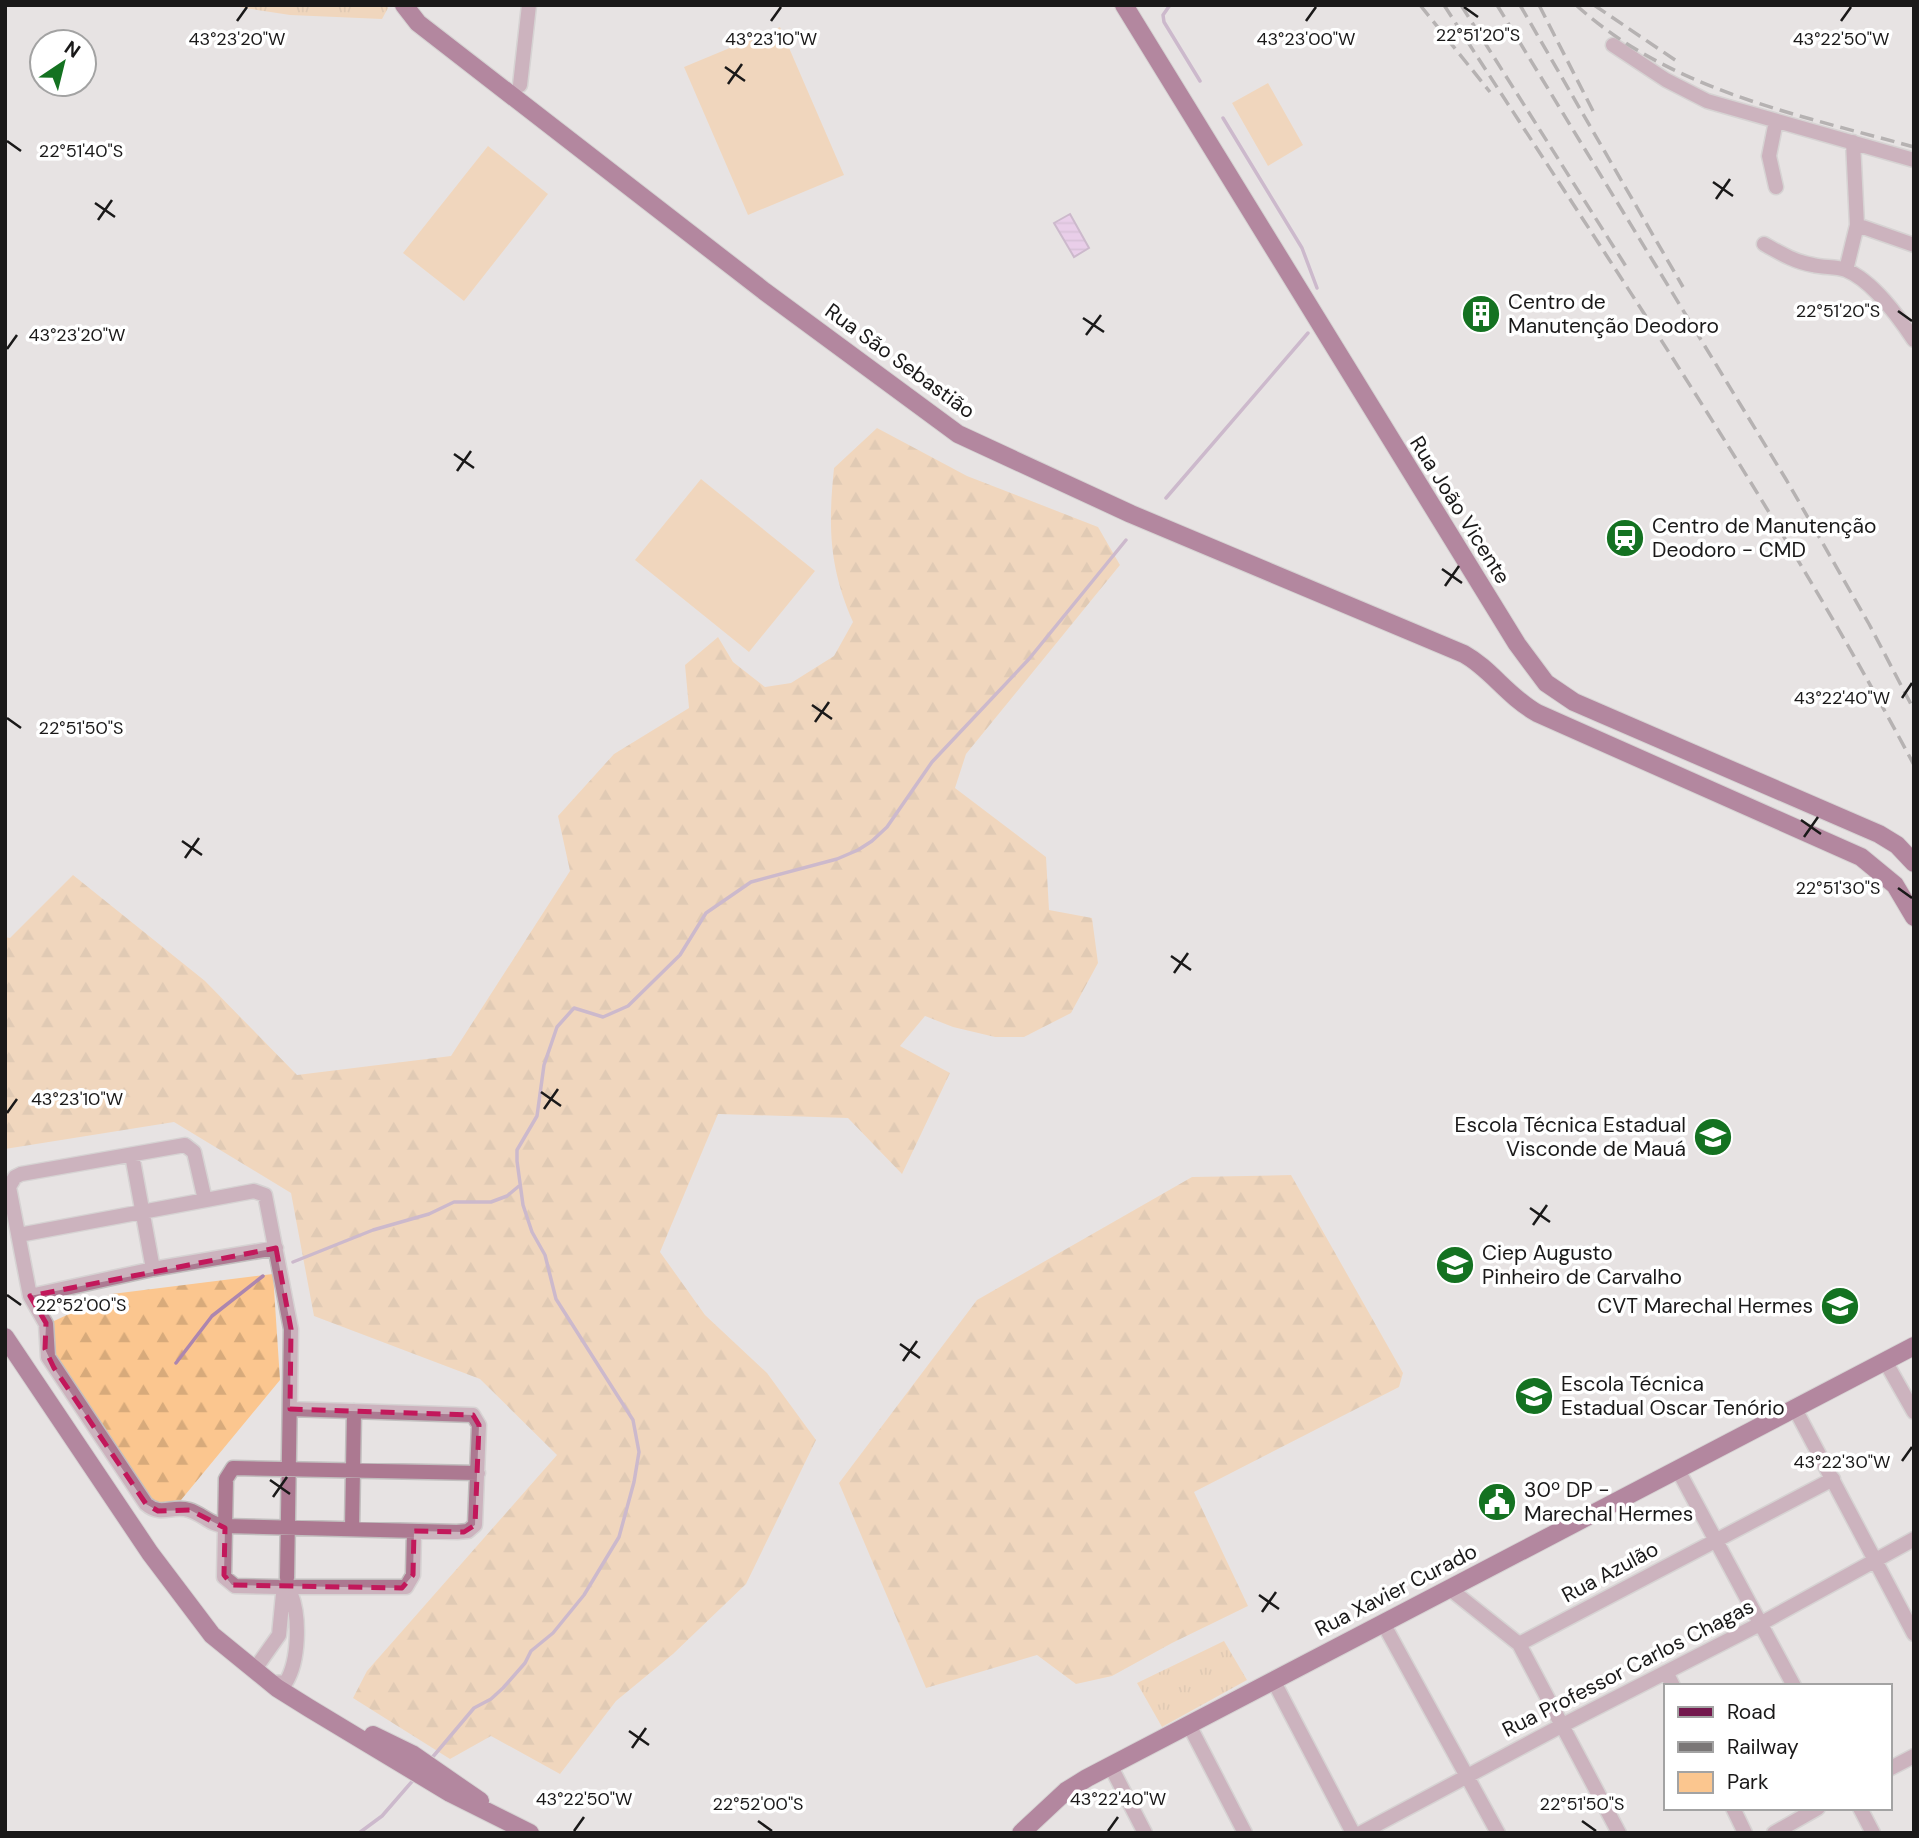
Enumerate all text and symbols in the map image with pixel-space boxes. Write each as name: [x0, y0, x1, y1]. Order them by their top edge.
text: 22°51'20"S: [1436, 23, 1520, 47]
text: 43°23'20"W: [189, 27, 285, 51]
text: 43°23'10"W: [725, 27, 817, 51]
text: 43°23'00"W: [1257, 27, 1355, 51]
text: 43°22'50"W: [1793, 27, 1889, 51]
north arrow: [28, 28, 98, 98]
text: N: [60, 35, 85, 64]
text: 22°51'40"S: [39, 139, 123, 163]
place label: Centro de Manutenção Deodoro: [1508, 288, 1719, 340]
building icon: Centro de Manutenção Deodoro: [1460, 293, 1502, 335]
street label: Rua São Sebastião: [819, 297, 981, 425]
text: 22°51'20"S: [1796, 299, 1880, 323]
text: 43°23'20"W: [29, 323, 125, 347]
street label: Rua João Vicente: [1403, 431, 1517, 589]
place label: Centro de Manutenção Deodoro - CMD: [1652, 512, 1876, 564]
station icon: Centro de Manutenção Deodoro - CMD: [1604, 517, 1646, 559]
text: 43°22'40"W: [1794, 686, 1890, 710]
text: 22°51'50"S: [39, 716, 123, 740]
text: 22°51'30"S: [1796, 876, 1881, 900]
text: 43°23'10"W: [31, 1087, 123, 1111]
place label: Escola Técnica Estadual Visconde de Mauá: [1455, 1111, 1686, 1163]
school or university icon: Escola Técnica Estadual Visconde de Mauá: [1692, 1116, 1734, 1158]
place label: Ciep Augusto Pinheiro de Carvalho: [1482, 1239, 1682, 1291]
school or university icon: Ciep Augusto Pinheiro de Carvalho: [1434, 1244, 1476, 1286]
school or university icon: CVT Marechal Hermes: [1819, 1285, 1861, 1327]
place label: CVT Marechal Hermes: [1597, 1292, 1813, 1320]
text: 22°52'00"S: [35, 1293, 127, 1317]
place label: Escola Técnica Estadual Oscar Tenório: [1561, 1370, 1785, 1422]
school or university icon: Escola Técnica Estadual Oscar Tenório: [1513, 1375, 1555, 1417]
text: 43°22'30"W: [1794, 1450, 1890, 1474]
place label: 30º DP - Marechal Hermes: [1524, 1476, 1693, 1528]
public building icon: 30º DP - Marechal Hermes: [1476, 1481, 1518, 1523]
street label: Rua Azulão: [1557, 1535, 1663, 1609]
street label: Rua Xavier Curado: [1310, 1537, 1482, 1643]
street label: Rua Professor Carlos Chagas: [1497, 1592, 1759, 1744]
legend: [1664, 1684, 1891, 1810]
text: Road: [1727, 1698, 1776, 1726]
text: Railway: [1727, 1733, 1799, 1761]
text: Park: [1727, 1768, 1769, 1796]
text: 43°22'50"W: [536, 1787, 632, 1811]
text: 43°22'40"W: [1070, 1787, 1166, 1811]
text: 22°52'00"S: [712, 1792, 804, 1816]
text: 22°51'50"S: [1540, 1792, 1624, 1816]

